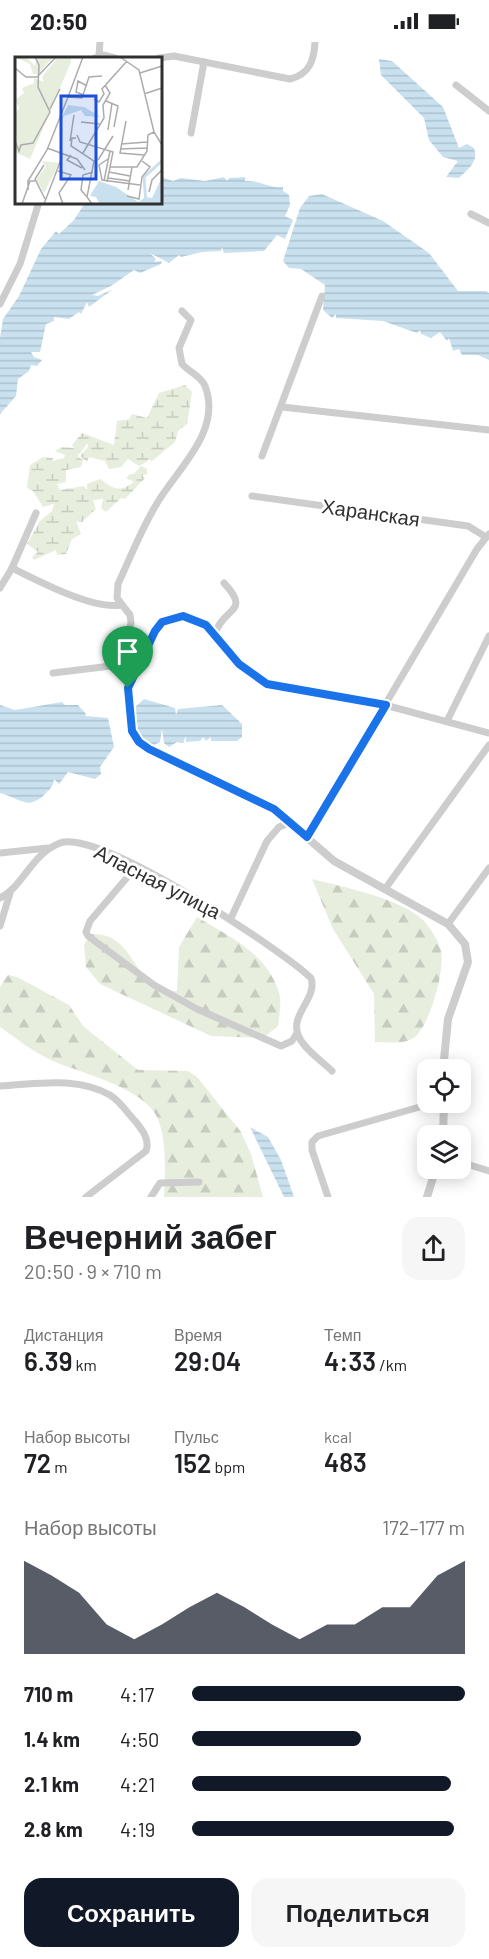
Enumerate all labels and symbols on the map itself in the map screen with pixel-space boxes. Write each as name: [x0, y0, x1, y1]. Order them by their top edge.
inset map: [15, 57, 162, 204]
street label: Харанская: [320, 493, 422, 531]
pin: [102, 626, 153, 688]
street label: Аласная улица: [91, 839, 226, 923]

